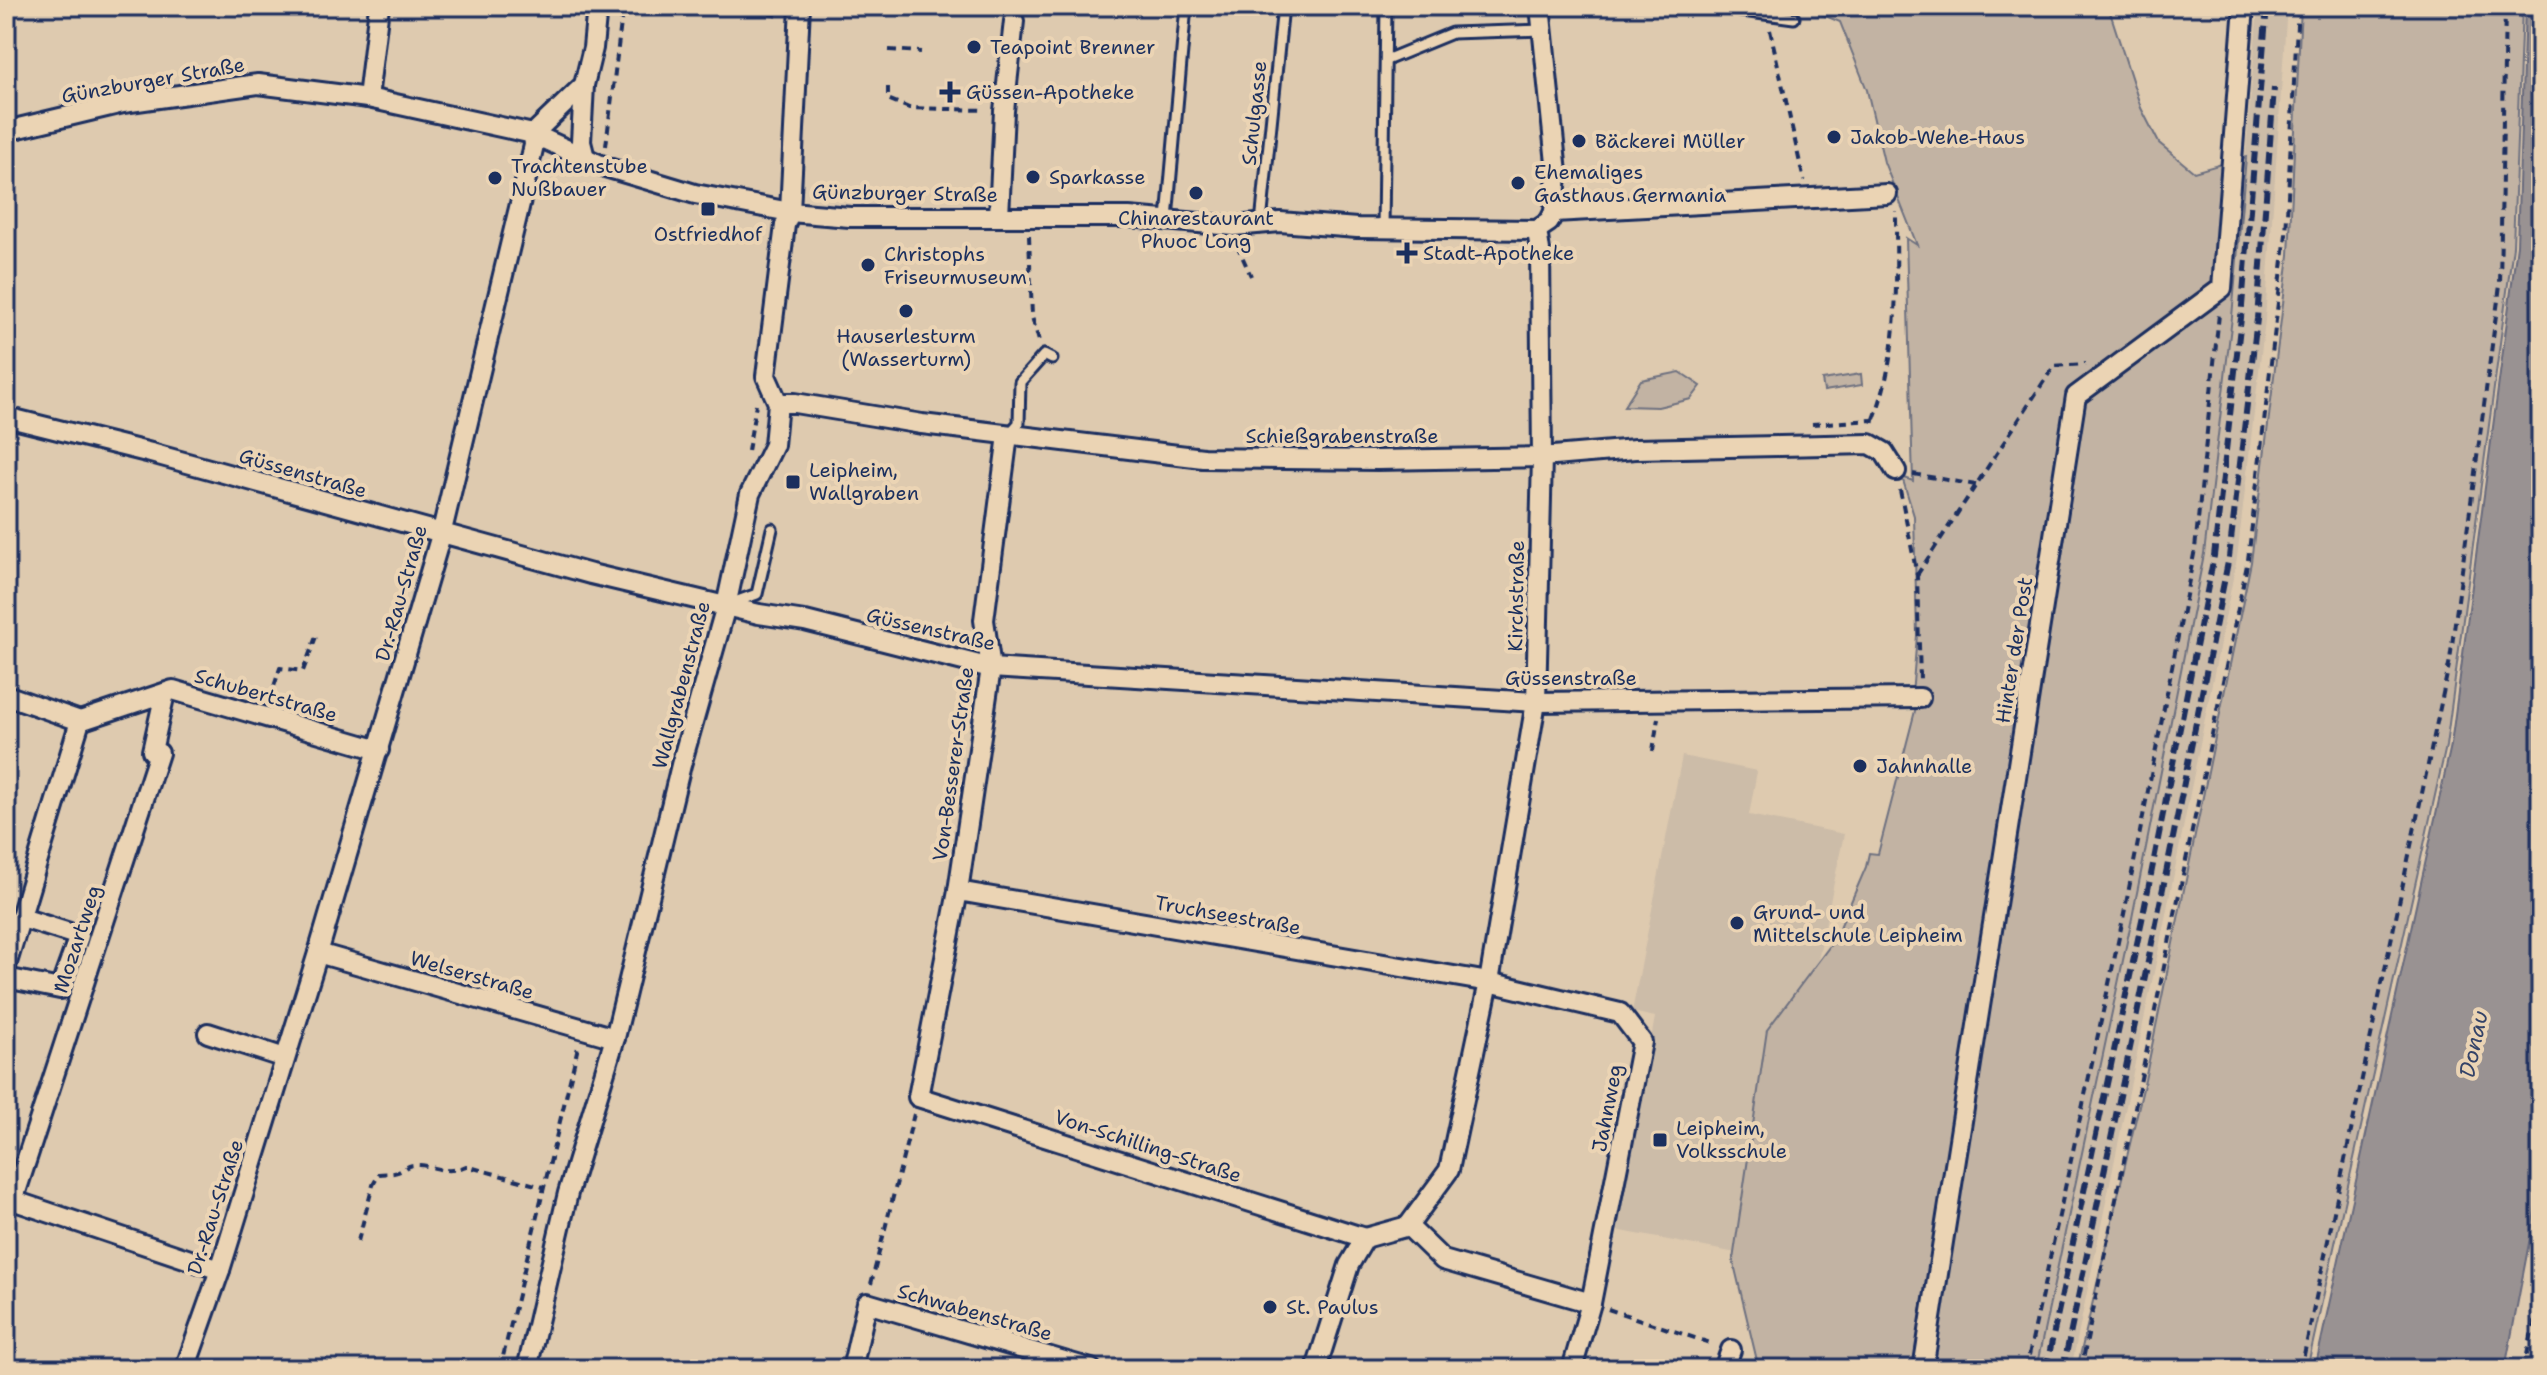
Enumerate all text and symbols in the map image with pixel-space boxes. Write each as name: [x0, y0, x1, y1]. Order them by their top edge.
place label: Teapoint Brenner: [990, 34, 1156, 60]
marker: Teapoint Brenner: [965, 38, 983, 56]
street label: Günzburger Straße: [59, 51, 247, 109]
street label: Schulgasse: [1236, 59, 1272, 167]
place label: Güssen-Apotheke: [966, 79, 1135, 105]
marker: Güssen-Apotheke: [941, 83, 959, 101]
place label: Jakob-Wehe-Haus: [1850, 124, 2025, 150]
place label: Bäckerei Müller: [1595, 128, 1745, 154]
marker: Jakob-Wehe-Haus: [1825, 128, 1843, 146]
marker: Bäckerei Müller: [1570, 132, 1588, 150]
place label: Trachtenstube Nußbauer: [511, 153, 648, 202]
place label: Ehemaliges Gasthaus Germania: [1534, 159, 1727, 208]
place label: Sparkasse: [1049, 164, 1146, 190]
marker: Sparkasse: [1024, 168, 1042, 186]
marker: Trachtenstube Nußbauer: [486, 169, 504, 187]
marker: Ehemaliges Gasthaus Germania: [1509, 174, 1527, 192]
street label: Günzburger Straße: [812, 178, 998, 208]
marker: Chinarestaurant Phuoc Long: [1187, 184, 1205, 202]
marker: Ostfriedhof: [699, 200, 717, 218]
place label: Chinarestaurant Phuoc Long: [1118, 205, 1274, 254]
place label: Ostfriedhof: [654, 221, 763, 247]
place label: Stadt-Apotheke: [1423, 240, 1574, 266]
place label: Christophs Friseurmuseum: [884, 241, 1027, 290]
marker: Stadt-Apotheke: [1398, 244, 1416, 262]
marker: Christophs Friseurmuseum: [859, 256, 877, 274]
marker: Hauserlesturm (Wasserturm): [897, 302, 915, 320]
place label: Hauserlesturm (Wasserturm): [836, 323, 976, 372]
street label: Schießgrabenstraße: [1246, 423, 1438, 449]
street label: Güssenstraße: [236, 442, 370, 504]
place label: Leipheim, Wallgraben: [809, 457, 919, 506]
marker: Leipheim, Wallgraben: [784, 473, 802, 491]
street label: Dr.-Rau-Straße: [369, 522, 433, 664]
street label: Kirchstraße: [1502, 540, 1530, 652]
street label: Hinter der Post: [1990, 575, 2038, 725]
street label: Wallgrabenstraße: [646, 598, 716, 772]
street label: Güssenstraße: [864, 602, 998, 656]
street label: Schubertstraße: [192, 662, 340, 728]
street label: Von-Besserer-Straße: [926, 665, 980, 863]
street label: Güssenstraße: [1505, 665, 1637, 691]
place label: Jahnhalle: [1876, 753, 1972, 779]
marker: Jahnhalle: [1851, 757, 1869, 775]
street label: Mozartweg: [47, 882, 107, 996]
street label: Truchseestraße: [1153, 889, 1303, 941]
place label: Grund- und Mittelschule Leipheim: [1753, 899, 1963, 948]
marker: Grund- und Mittelschule Leipheim: [1728, 914, 1746, 932]
street label: Welserstraße: [407, 945, 537, 1005]
water label: Donau: [2452, 1008, 2495, 1080]
street label: Jahnweg: [1586, 1062, 1628, 1154]
street label: Von-Schilling-Straße: [1051, 1103, 1245, 1189]
place label: Leipheim, Volksschule: [1676, 1115, 1787, 1164]
marker: Leipheim, Volksschule: [1651, 1131, 1669, 1149]
street label: Dr.-Rau-Straße: [181, 1136, 249, 1278]
street label: Schwabenstraße: [895, 1277, 1055, 1347]
place label: St. Paulus: [1286, 1294, 1379, 1320]
marker: St. Paulus: [1261, 1298, 1279, 1316]

